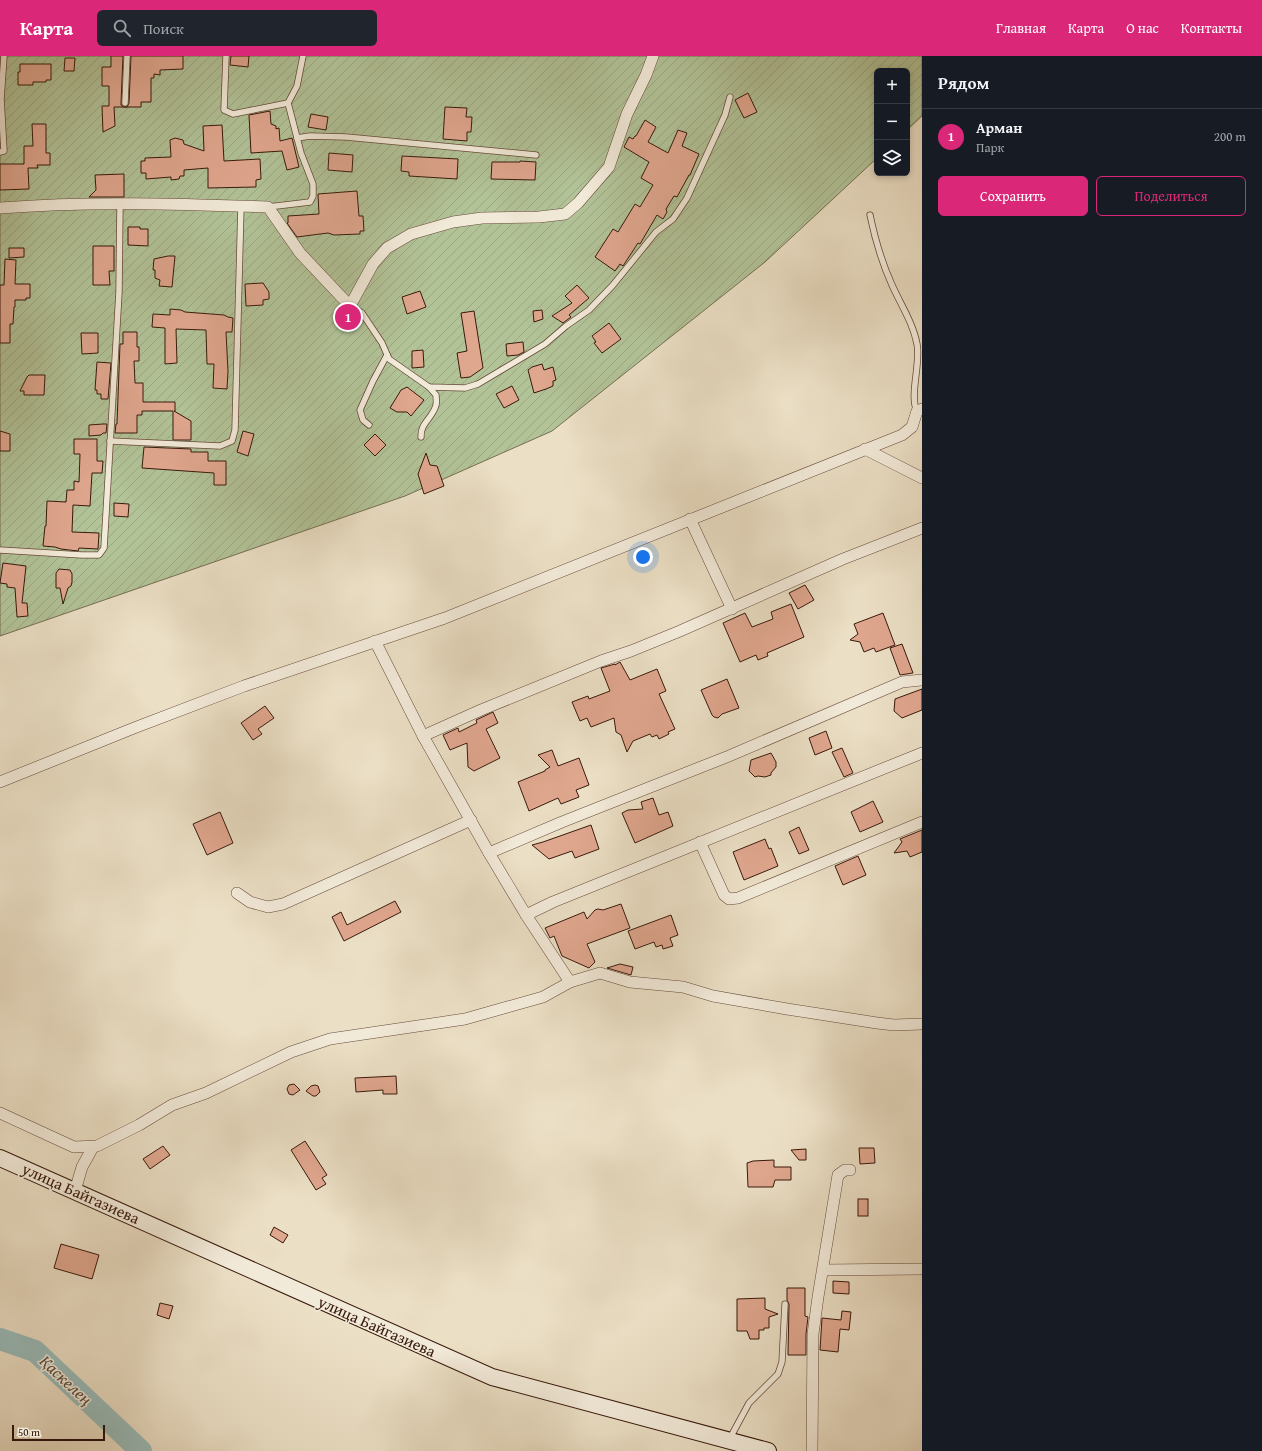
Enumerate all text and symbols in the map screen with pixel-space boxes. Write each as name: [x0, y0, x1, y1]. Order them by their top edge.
search box: [97, 10, 377, 46]
text: Карта: [20, 14, 73, 42]
icon: search: [111, 17, 133, 39]
text: Поиск: [143, 18, 184, 39]
text: Главная: [996, 18, 1046, 38]
text: Карта: [1068, 18, 1104, 38]
text: О нас: [1126, 18, 1159, 38]
text: Контакты: [1181, 18, 1242, 38]
map controls: [874, 68, 910, 176]
button: +: [874, 68, 910, 104]
text: Рядом: [938, 70, 989, 95]
button: −: [874, 104, 910, 140]
text: Арман: [976, 117, 1022, 138]
text: 1: [948, 127, 954, 146]
text: 200 m: [1214, 127, 1246, 146]
text: Парк: [976, 138, 1004, 157]
button: layers: [874, 140, 910, 176]
button: Сохранить: [938, 176, 1088, 216]
button: Поделиться: [1096, 176, 1246, 216]
pin: 1: [335, 302, 361, 332]
your location: [633, 547, 653, 567]
street label: улица Байгазиева: [17, 1156, 144, 1230]
street label: улица Байгазиева: [313, 1289, 440, 1363]
water label: Қаскелең: [34, 1349, 98, 1411]
scale bar: [12, 1423, 105, 1442]
text: 50 m: [18, 1424, 40, 1440]

